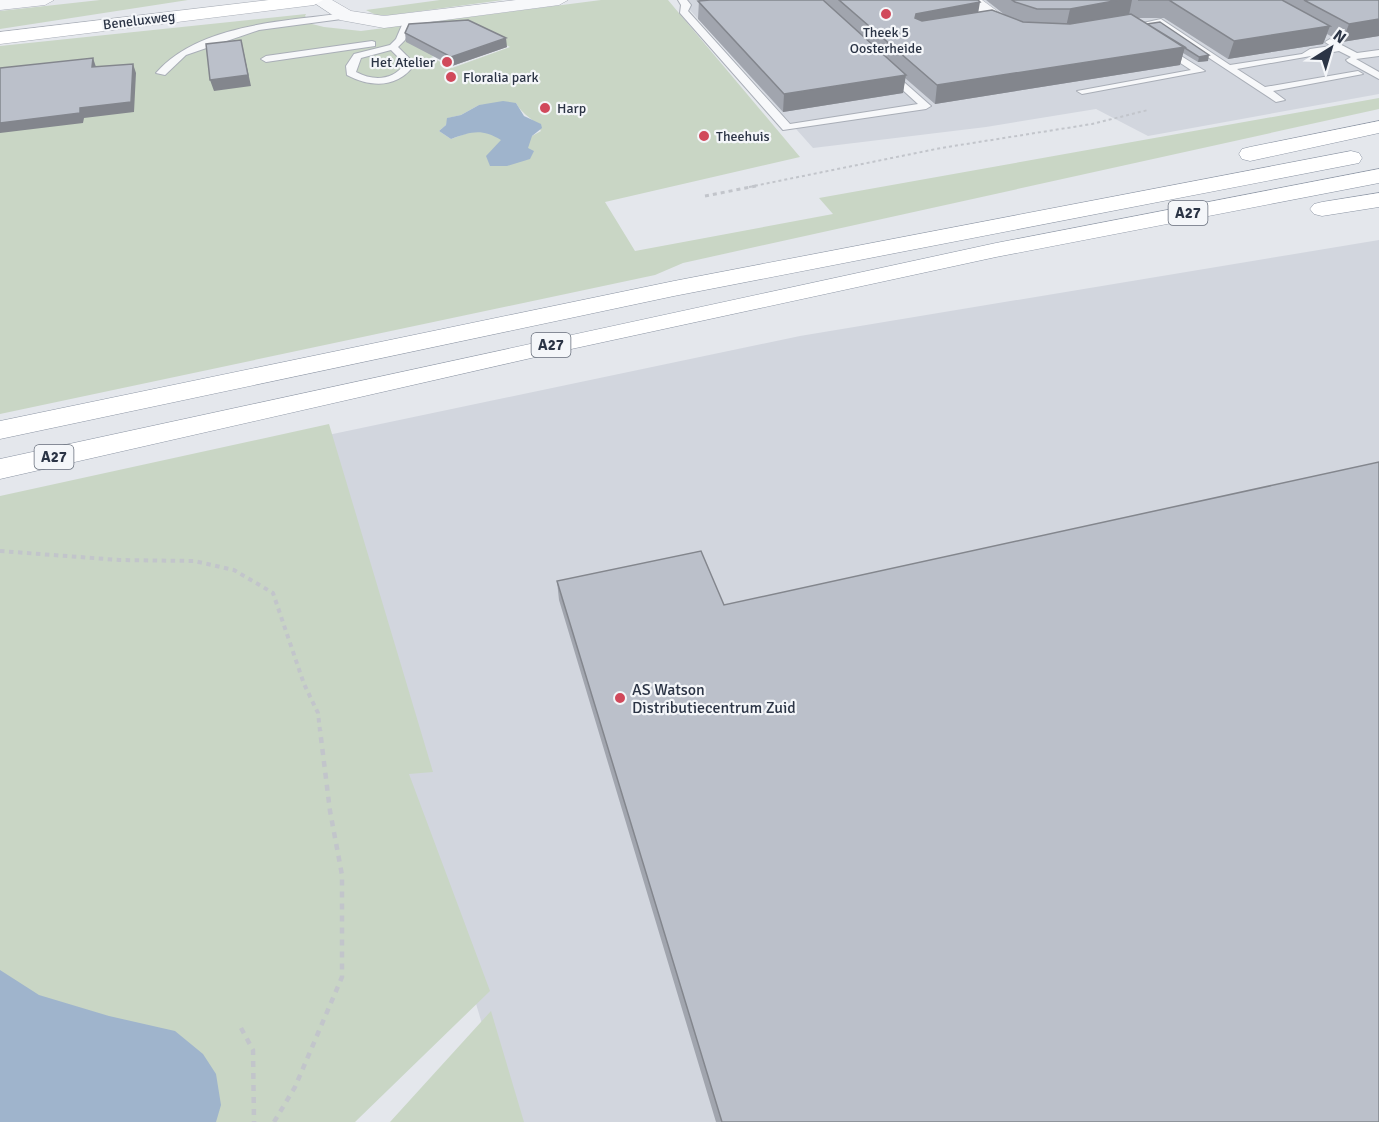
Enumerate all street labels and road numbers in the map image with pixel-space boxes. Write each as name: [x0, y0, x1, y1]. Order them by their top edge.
street label: Beneluxweg: [102, 8, 176, 33]
road number: A27: [1168, 201, 1208, 225]
road number: A27: [532, 333, 570, 357]
road number: A27: [34, 445, 74, 469]

